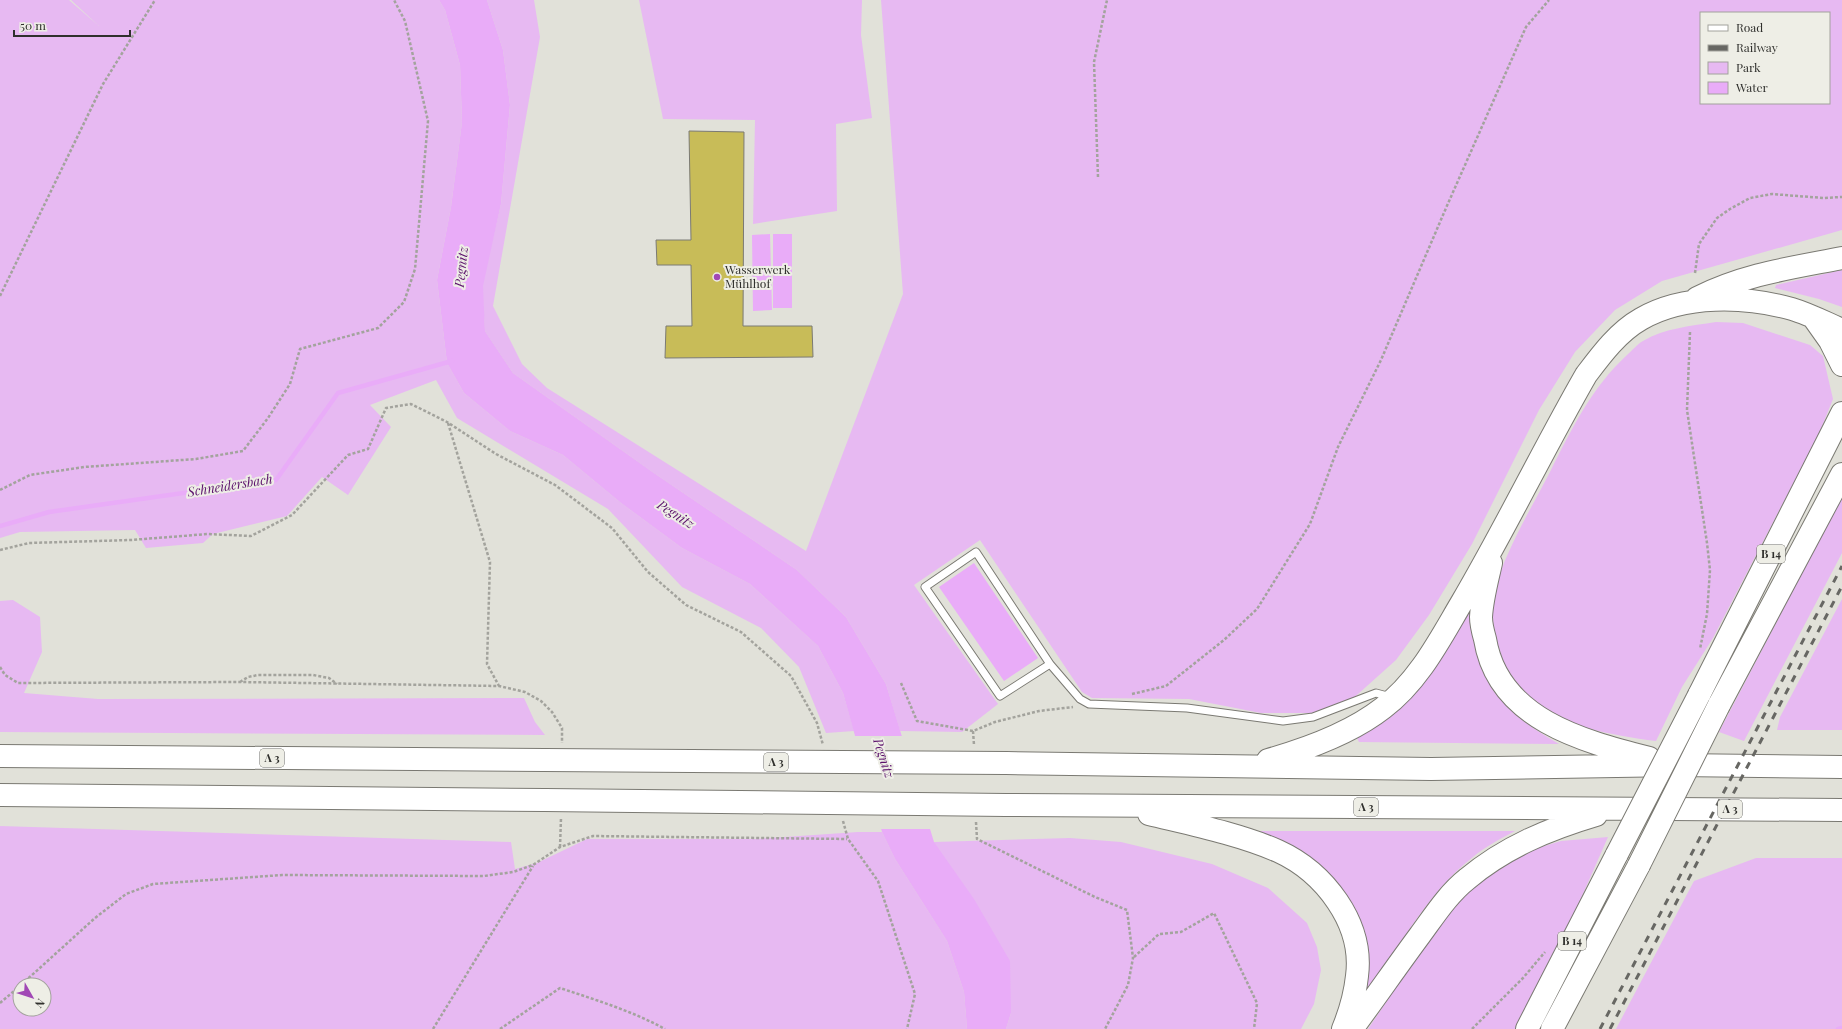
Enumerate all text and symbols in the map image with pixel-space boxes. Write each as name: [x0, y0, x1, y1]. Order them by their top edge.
scale bar: [14, 12, 130, 38]
legend: [1700, 12, 1830, 104]
text: 50 m: [20, 17, 46, 33]
text: Road: [1736, 19, 1763, 35]
text: Railway: [1736, 39, 1778, 55]
text: Park: [1736, 59, 1761, 75]
text: Water: [1735, 79, 1769, 95]
water label: Pegnitz: [450, 245, 471, 289]
place label: Wasserwerk Mühlhof: [724, 261, 791, 291]
marker: Wasserwerk Mühlhof: [712, 272, 722, 282]
water label: Schneidersbach: [185, 469, 274, 500]
water label: Pegnitz: [654, 495, 699, 532]
road number: B 14: [1757, 545, 1785, 563]
water label: Pegnitz: [870, 735, 899, 781]
road number: A 3: [260, 749, 284, 767]
road number: A 3: [764, 753, 788, 771]
road number: A 3: [1354, 798, 1378, 816]
road number: A 3: [1718, 800, 1742, 818]
road number: B 14: [1558, 932, 1586, 950]
north arrow: [12, 977, 52, 1017]
text: N: [32, 996, 48, 1011]

